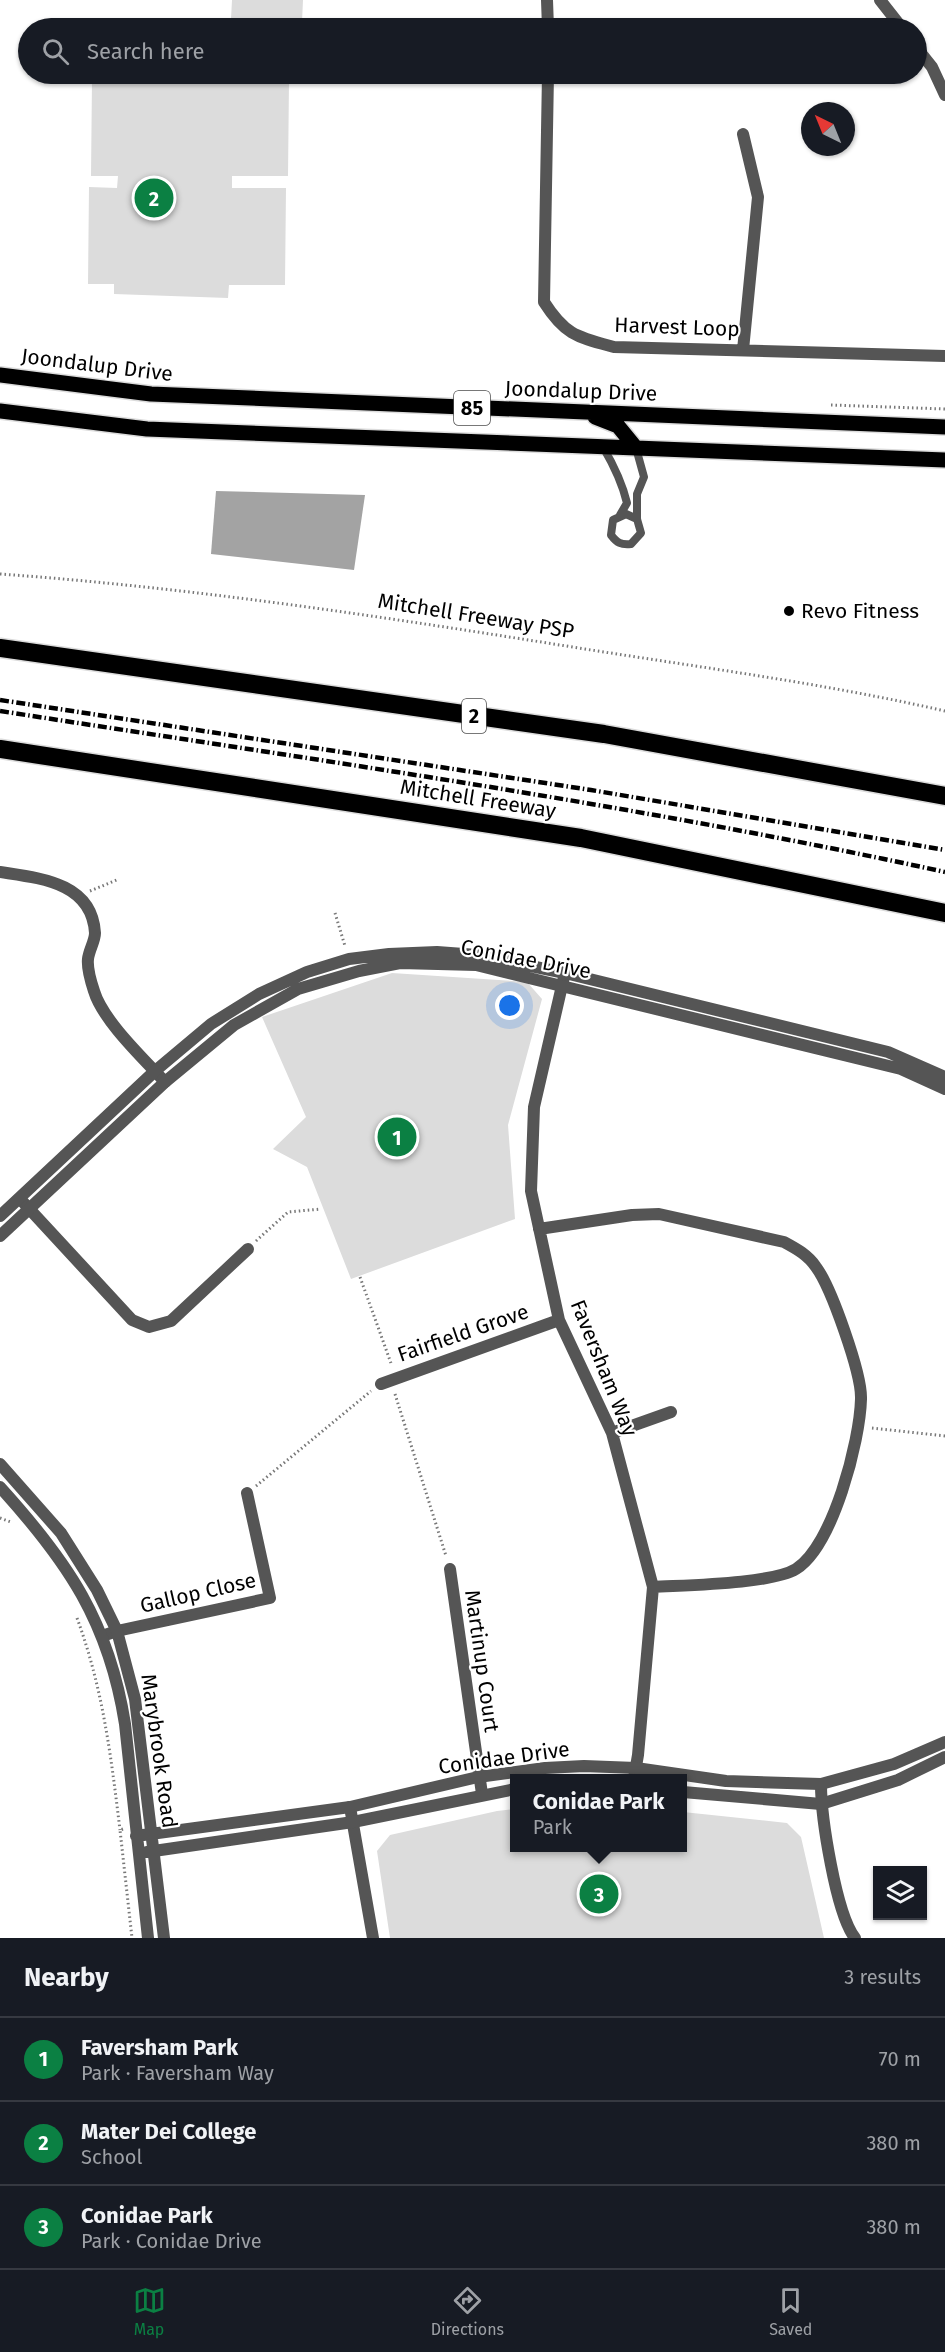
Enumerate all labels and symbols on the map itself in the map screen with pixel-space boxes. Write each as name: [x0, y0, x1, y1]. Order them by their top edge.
north arrow: [801, 102, 855, 156]
pin: 2: [134, 176, 174, 220]
street label: Harvest Loop: [614, 312, 740, 342]
street label: Joondalup Drive: [20, 343, 174, 387]
street label: Joondalup Drive: [504, 375, 658, 407]
road number: 85: [454, 391, 490, 425]
street label: Mitchell Freeway PSP: [376, 588, 576, 644]
place label: Revo Fitness: [801, 598, 919, 624]
marker: Revo Fitness: [782, 604, 796, 618]
road number: 2: [462, 699, 486, 733]
street label: Mitchell Freeway: [398, 774, 558, 824]
street label: Conidae Drive: [459, 934, 593, 984]
your location: [495, 991, 524, 1020]
pin: 1: [378, 1114, 416, 1160]
street label: Faversham Way: [565, 1296, 643, 1441]
street label: Fairfield Grove: [394, 1298, 532, 1368]
street label: Gallop Close: [138, 1567, 258, 1619]
street label: Martinup Court: [459, 1588, 505, 1734]
street label: Marybrook Road: [135, 1672, 183, 1830]
street label: Conidae Drive: [437, 1736, 571, 1780]
pin: 3: [580, 1872, 618, 1916]

